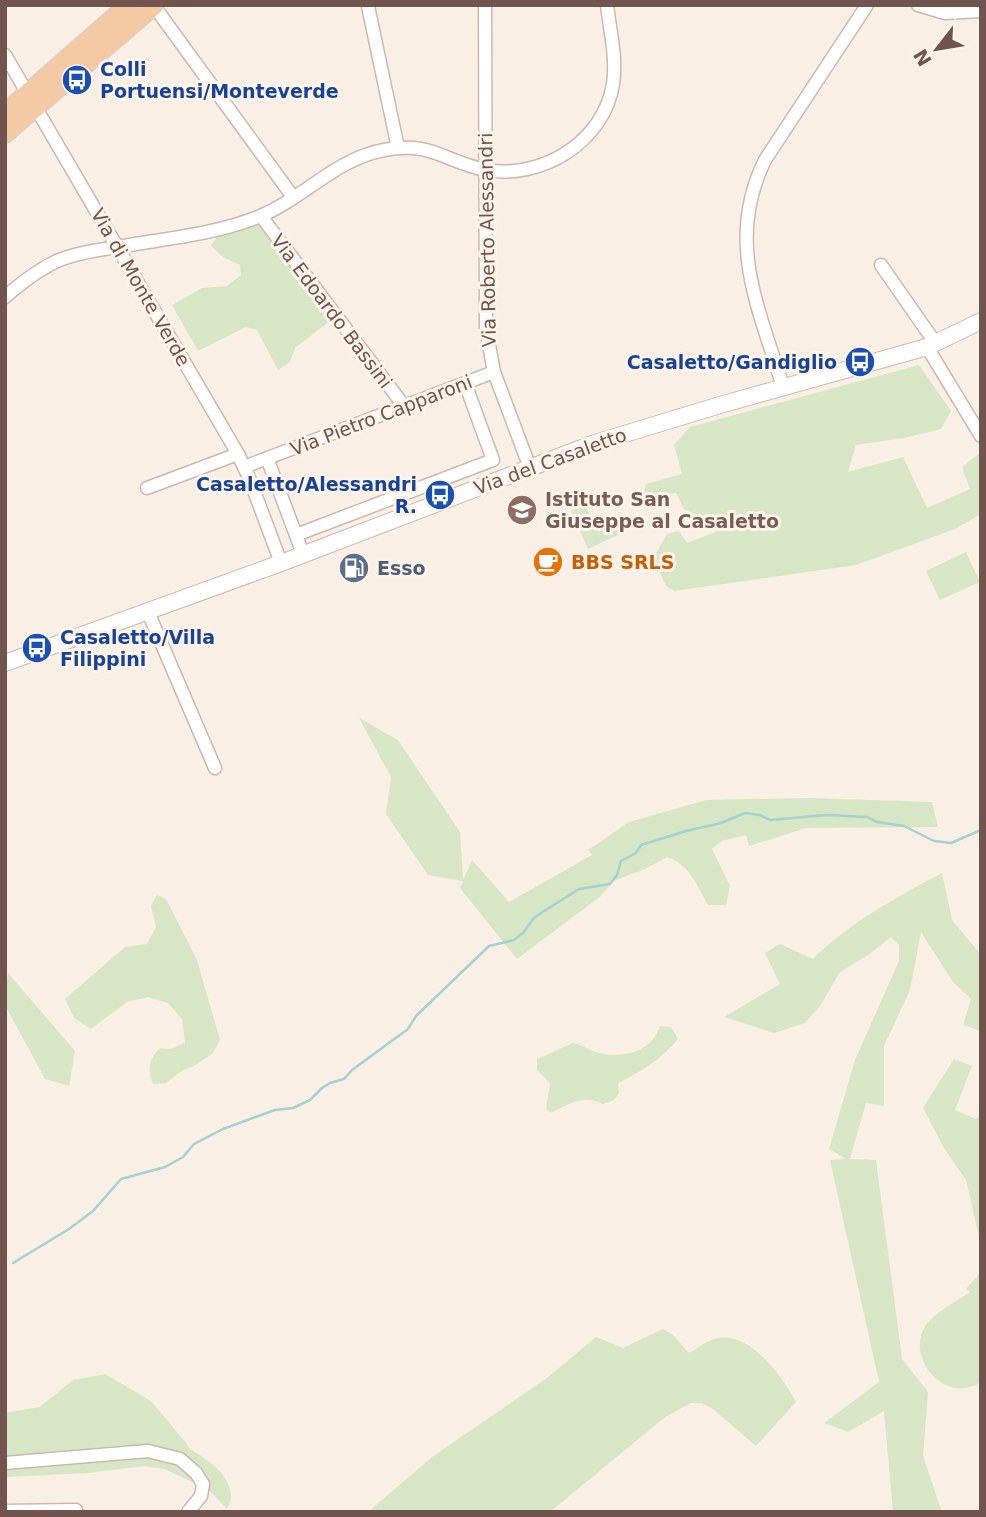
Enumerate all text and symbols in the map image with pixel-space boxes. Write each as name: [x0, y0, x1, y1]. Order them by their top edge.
north arrow: [902, 14, 972, 84]
text: N: [909, 45, 936, 70]
place label: Colli Portuensi/Monteverde: [100, 58, 339, 102]
bus stop icon: Colli Portuensi/Monteverde: [60, 63, 94, 97]
street label: Via Roberto Alessandri: [474, 132, 500, 348]
street label: Via di Monte Verde: [87, 204, 195, 370]
street label: Via Edoardo Bassini: [267, 230, 397, 392]
bus stop icon: Casaletto/Gandiglio: [843, 345, 877, 379]
place label: Casaletto/Gandiglio: [627, 351, 837, 373]
street label: Via Pietro Capparoni: [287, 370, 475, 460]
street label: Via del Casaletto: [471, 423, 629, 499]
place label: Casaletto/Alessandri R.: [196, 473, 417, 517]
bus stop icon: Casaletto/Alessandri R.: [423, 478, 457, 512]
place label: Istituto San Giuseppe al Casaletto: [545, 488, 779, 532]
school or university icon: Istituto San Giuseppe al Casaletto: [505, 493, 539, 527]
cafe icon: BBS SRLS: [531, 545, 565, 579]
fuel station icon: Esso: [337, 551, 371, 585]
place label: BBS SRLS: [571, 551, 674, 573]
place label: Esso: [377, 557, 426, 579]
place label: Casaletto/Villa Filippini: [60, 626, 215, 670]
bus stop icon: Casaletto/Villa Filippini: [20, 631, 54, 665]

